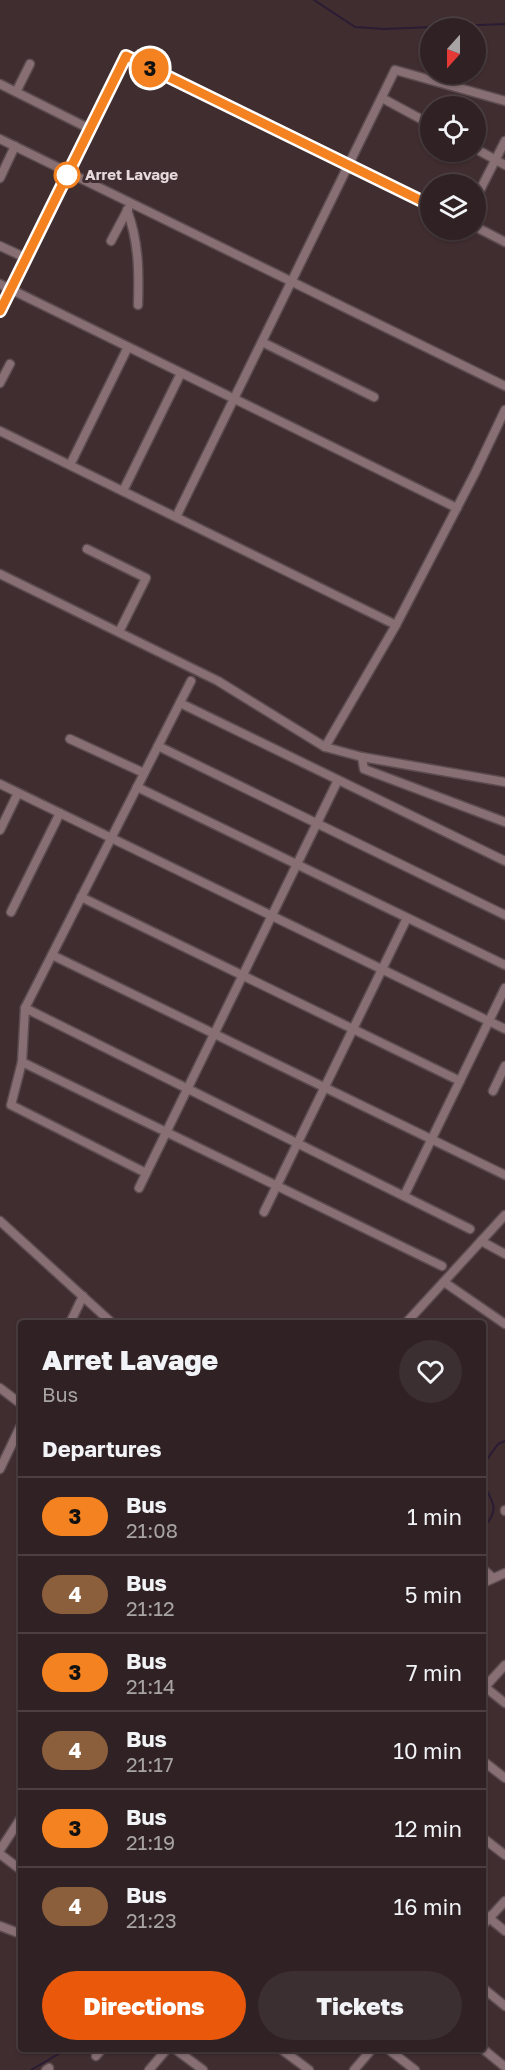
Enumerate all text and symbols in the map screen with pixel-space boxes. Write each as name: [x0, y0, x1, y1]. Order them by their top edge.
north arrow: [420, 18, 486, 84]
map controls: [420, 18, 486, 240]
line badge: 3: [130, 48, 170, 88]
text: 3: [144, 55, 156, 81]
button: locate: [420, 96, 486, 162]
marker: Arret Lavage: [54, 162, 80, 188]
place label: Arret Lavage: [85, 165, 178, 183]
button: layers: [420, 174, 486, 240]
button: heart: [399, 1340, 462, 1403]
text: Arret Lavage: [42, 1343, 218, 1376]
text: Bus: [42, 1382, 78, 1406]
text: Departures: [42, 1435, 161, 1462]
text: Bus: [126, 1491, 167, 1518]
text: 3: [69, 1503, 81, 1529]
text: 1 min: [407, 1503, 462, 1530]
text: 21:08: [126, 1518, 178, 1542]
text: Bus: [126, 1569, 167, 1596]
text: 4: [68, 1581, 82, 1607]
text: 5 min: [405, 1581, 462, 1608]
text: 21:12: [126, 1596, 175, 1620]
text: Bus: [126, 1647, 167, 1674]
text: 3: [69, 1659, 81, 1685]
text: 7 min: [406, 1659, 462, 1686]
text: 21:14: [126, 1674, 175, 1698]
text: Bus: [126, 1725, 167, 1752]
text: 4: [68, 1737, 82, 1763]
text: 10 min: [393, 1737, 462, 1764]
text: 21:17: [126, 1752, 174, 1776]
text: Bus: [126, 1803, 167, 1830]
text: 3: [69, 1815, 81, 1841]
text: 12 min: [394, 1815, 462, 1842]
text: 21:19: [126, 1830, 175, 1854]
text: Bus: [126, 1881, 167, 1908]
text: 4: [68, 1893, 82, 1919]
text: 16 min: [394, 1893, 462, 1920]
text: 21:23: [126, 1908, 177, 1932]
button: Directions: [42, 1971, 246, 2040]
button: Tickets: [258, 1971, 462, 2040]

